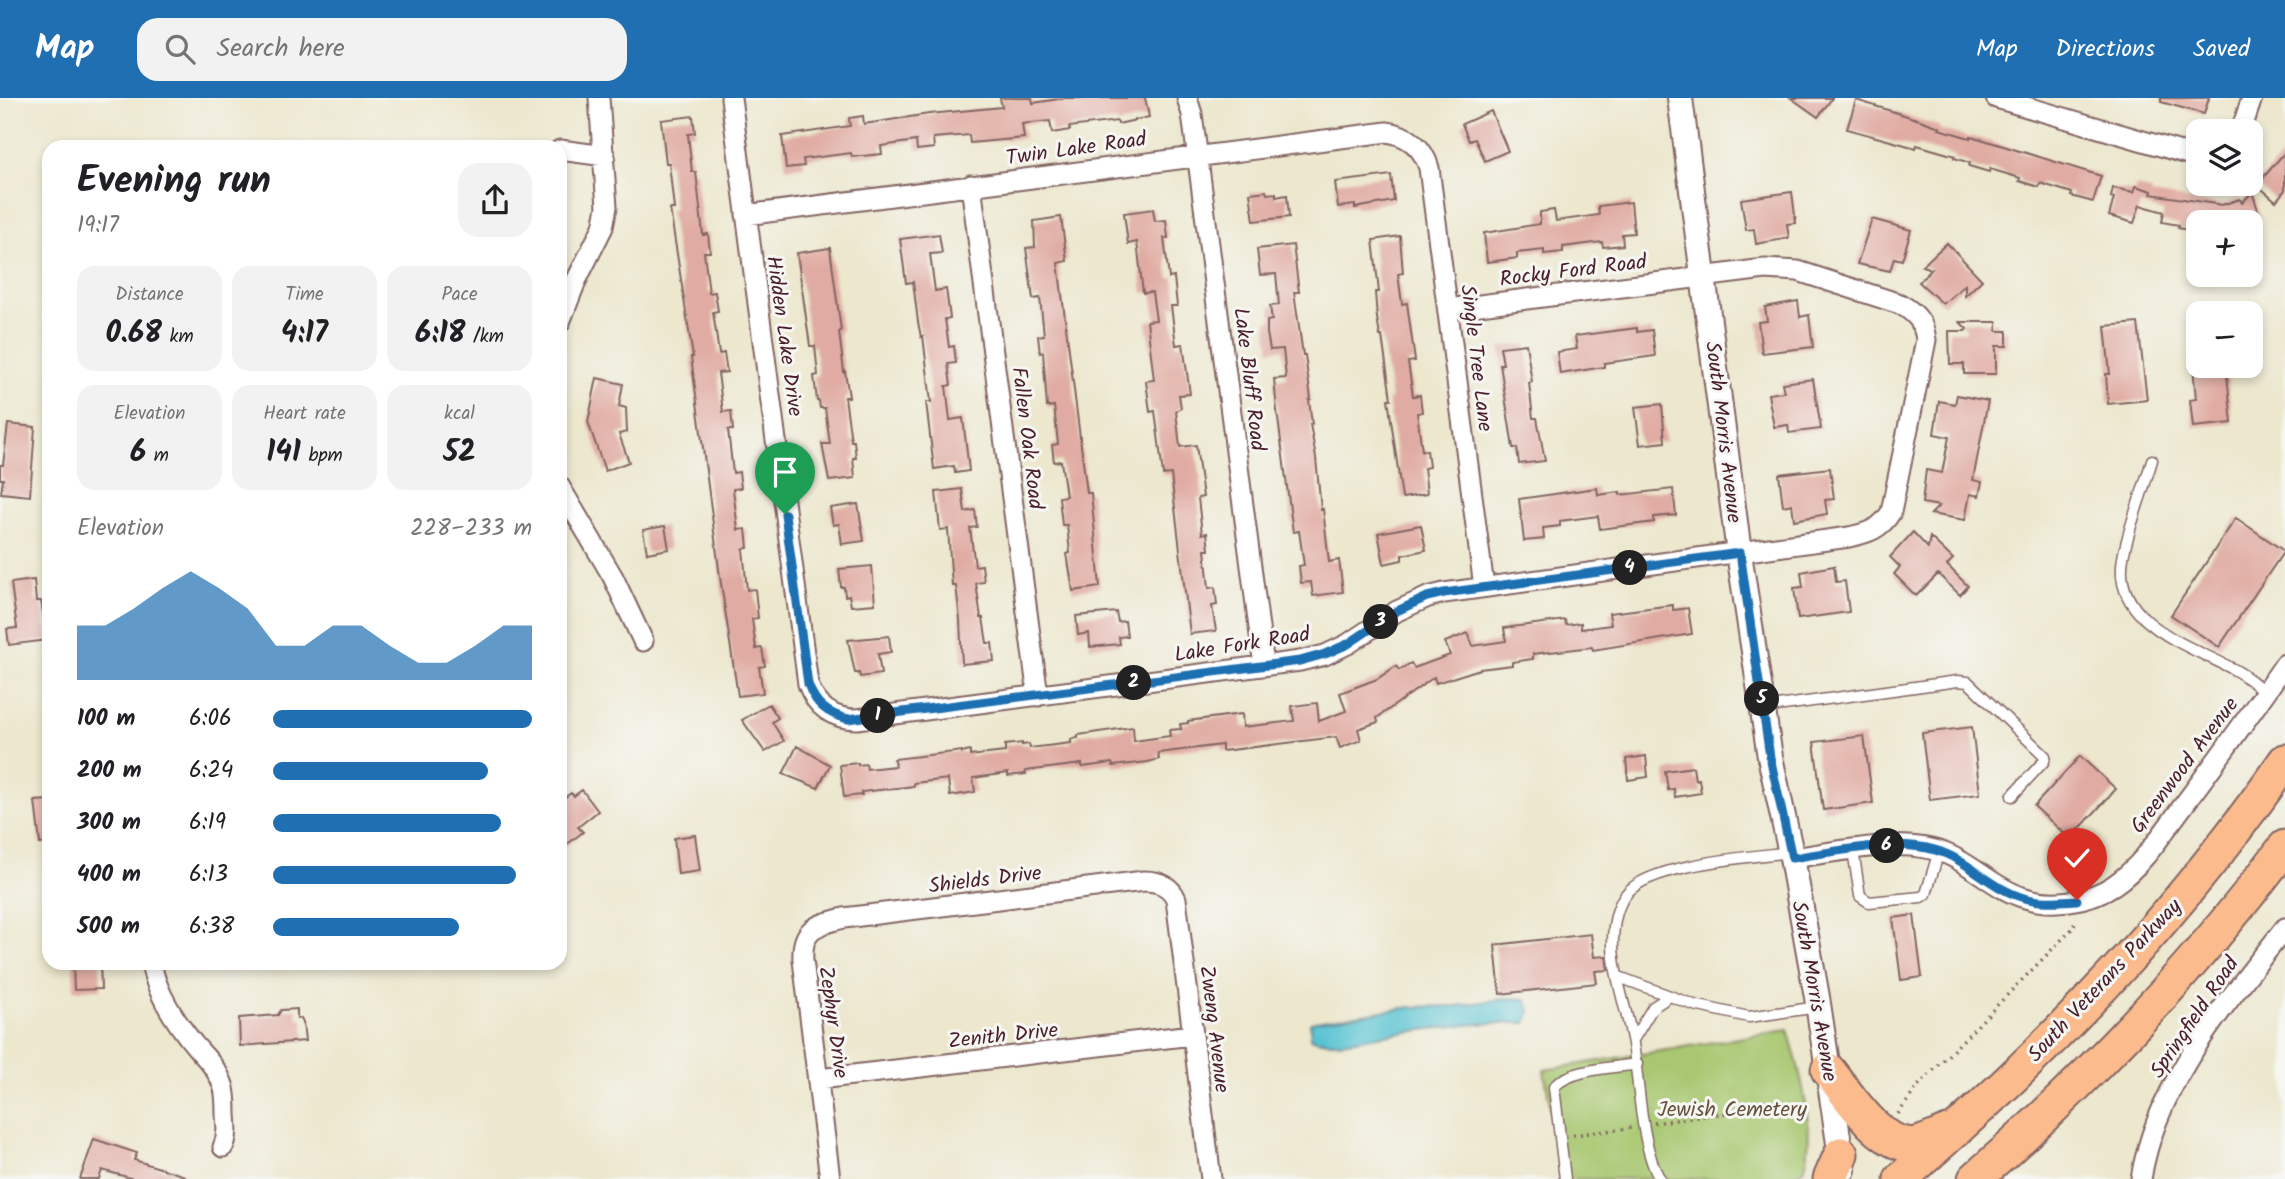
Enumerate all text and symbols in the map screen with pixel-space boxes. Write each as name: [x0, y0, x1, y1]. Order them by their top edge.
search box: [137, 18, 627, 81]
text: Map: [35, 23, 95, 76]
text: Search here: [217, 28, 345, 70]
icon: search: [161, 30, 199, 68]
text: Map: [1976, 30, 2018, 69]
text: Directions: [2056, 30, 2155, 69]
text: Saved: [2193, 30, 2250, 69]
map controls: [2186, 119, 2263, 378]
button: layers: [2186, 119, 2263, 196]
street label: Twin Lake Road: [1004, 123, 1149, 176]
text: Evening run: [77, 152, 271, 212]
button: share: [458, 163, 532, 237]
text: 19:17: [77, 208, 119, 244]
button: +: [2186, 210, 2263, 287]
street label: Rocky Ford Road: [1498, 246, 1649, 297]
street label: Hidden Lake Drive: [756, 254, 811, 419]
text: Distance: [115, 280, 184, 310]
text: Time: [285, 280, 324, 310]
text: Pace: [441, 280, 478, 310]
street label: Single Tree Lane: [1450, 283, 1501, 434]
button: −: [2186, 301, 2263, 378]
street label: Lake Bluff Road: [1223, 306, 1274, 453]
text: 0.68: [105, 310, 162, 358]
text: 4:17: [281, 310, 328, 358]
text: 6:18: [415, 310, 466, 358]
text: km: [162, 322, 194, 352]
text: /km: [466, 322, 504, 352]
street label: South Morris Avenue: [1695, 339, 1750, 525]
street label: Fallen Oak Road: [1001, 365, 1052, 512]
text: Elevation: [114, 399, 185, 429]
text: Heart rate: [263, 399, 346, 429]
text: kcal: [444, 399, 475, 429]
text: 6: [130, 429, 146, 477]
text: 141: [266, 429, 301, 477]
text: 52: [443, 429, 476, 477]
text: m: [146, 441, 169, 471]
text: bpm: [301, 441, 343, 471]
pin: [755, 442, 815, 514]
icon: arrive: [766, 453, 804, 491]
text: Elevation: [77, 511, 164, 547]
text: 228–233 m: [410, 511, 532, 547]
pin: 4: [1612, 550, 1648, 586]
text: 4: [1624, 552, 1635, 582]
pin: 3: [1364, 604, 1398, 640]
text: 3: [1375, 606, 1386, 636]
street label: Lake Fork Road: [1172, 618, 1313, 672]
pin: 2: [1116, 666, 1152, 700]
text: 2: [1128, 667, 1139, 697]
pin: 5: [1744, 682, 1780, 716]
text: 5: [1757, 683, 1766, 713]
street label: Greenwood Avenue: [2123, 690, 2248, 841]
pin: 1: [860, 698, 896, 734]
text: 1: [875, 700, 880, 730]
text: 100 m: [77, 701, 135, 737]
text: 6:06: [189, 701, 232, 737]
text: 200 m: [77, 753, 142, 789]
text: 6:24: [189, 753, 233, 789]
text: 300 m: [77, 805, 141, 841]
text: 6:19: [189, 805, 226, 841]
pin: 6: [1870, 828, 1904, 864]
pin: [2047, 828, 2107, 900]
text: 6: [1881, 830, 1892, 860]
icon: check: [2058, 839, 2096, 877]
text: 400 m: [77, 857, 141, 893]
text: 6:13: [189, 857, 228, 893]
street label: Shields Drive: [927, 857, 1044, 904]
street label: South Veterans Parkway: [2020, 891, 2190, 1071]
street label: South Morris Avenue: [1781, 898, 1846, 1085]
text: 500 m: [77, 909, 140, 945]
text: 6:38: [189, 909, 234, 945]
street label: Springfield Road: [2142, 950, 2249, 1086]
street label: Zephyr Drive: [808, 964, 857, 1081]
street label: Zweng Avenue: [1189, 964, 1238, 1095]
street label: Zenith Drive: [947, 1014, 1060, 1059]
park label: Jewish Cemetery: [1657, 1094, 1807, 1127]

